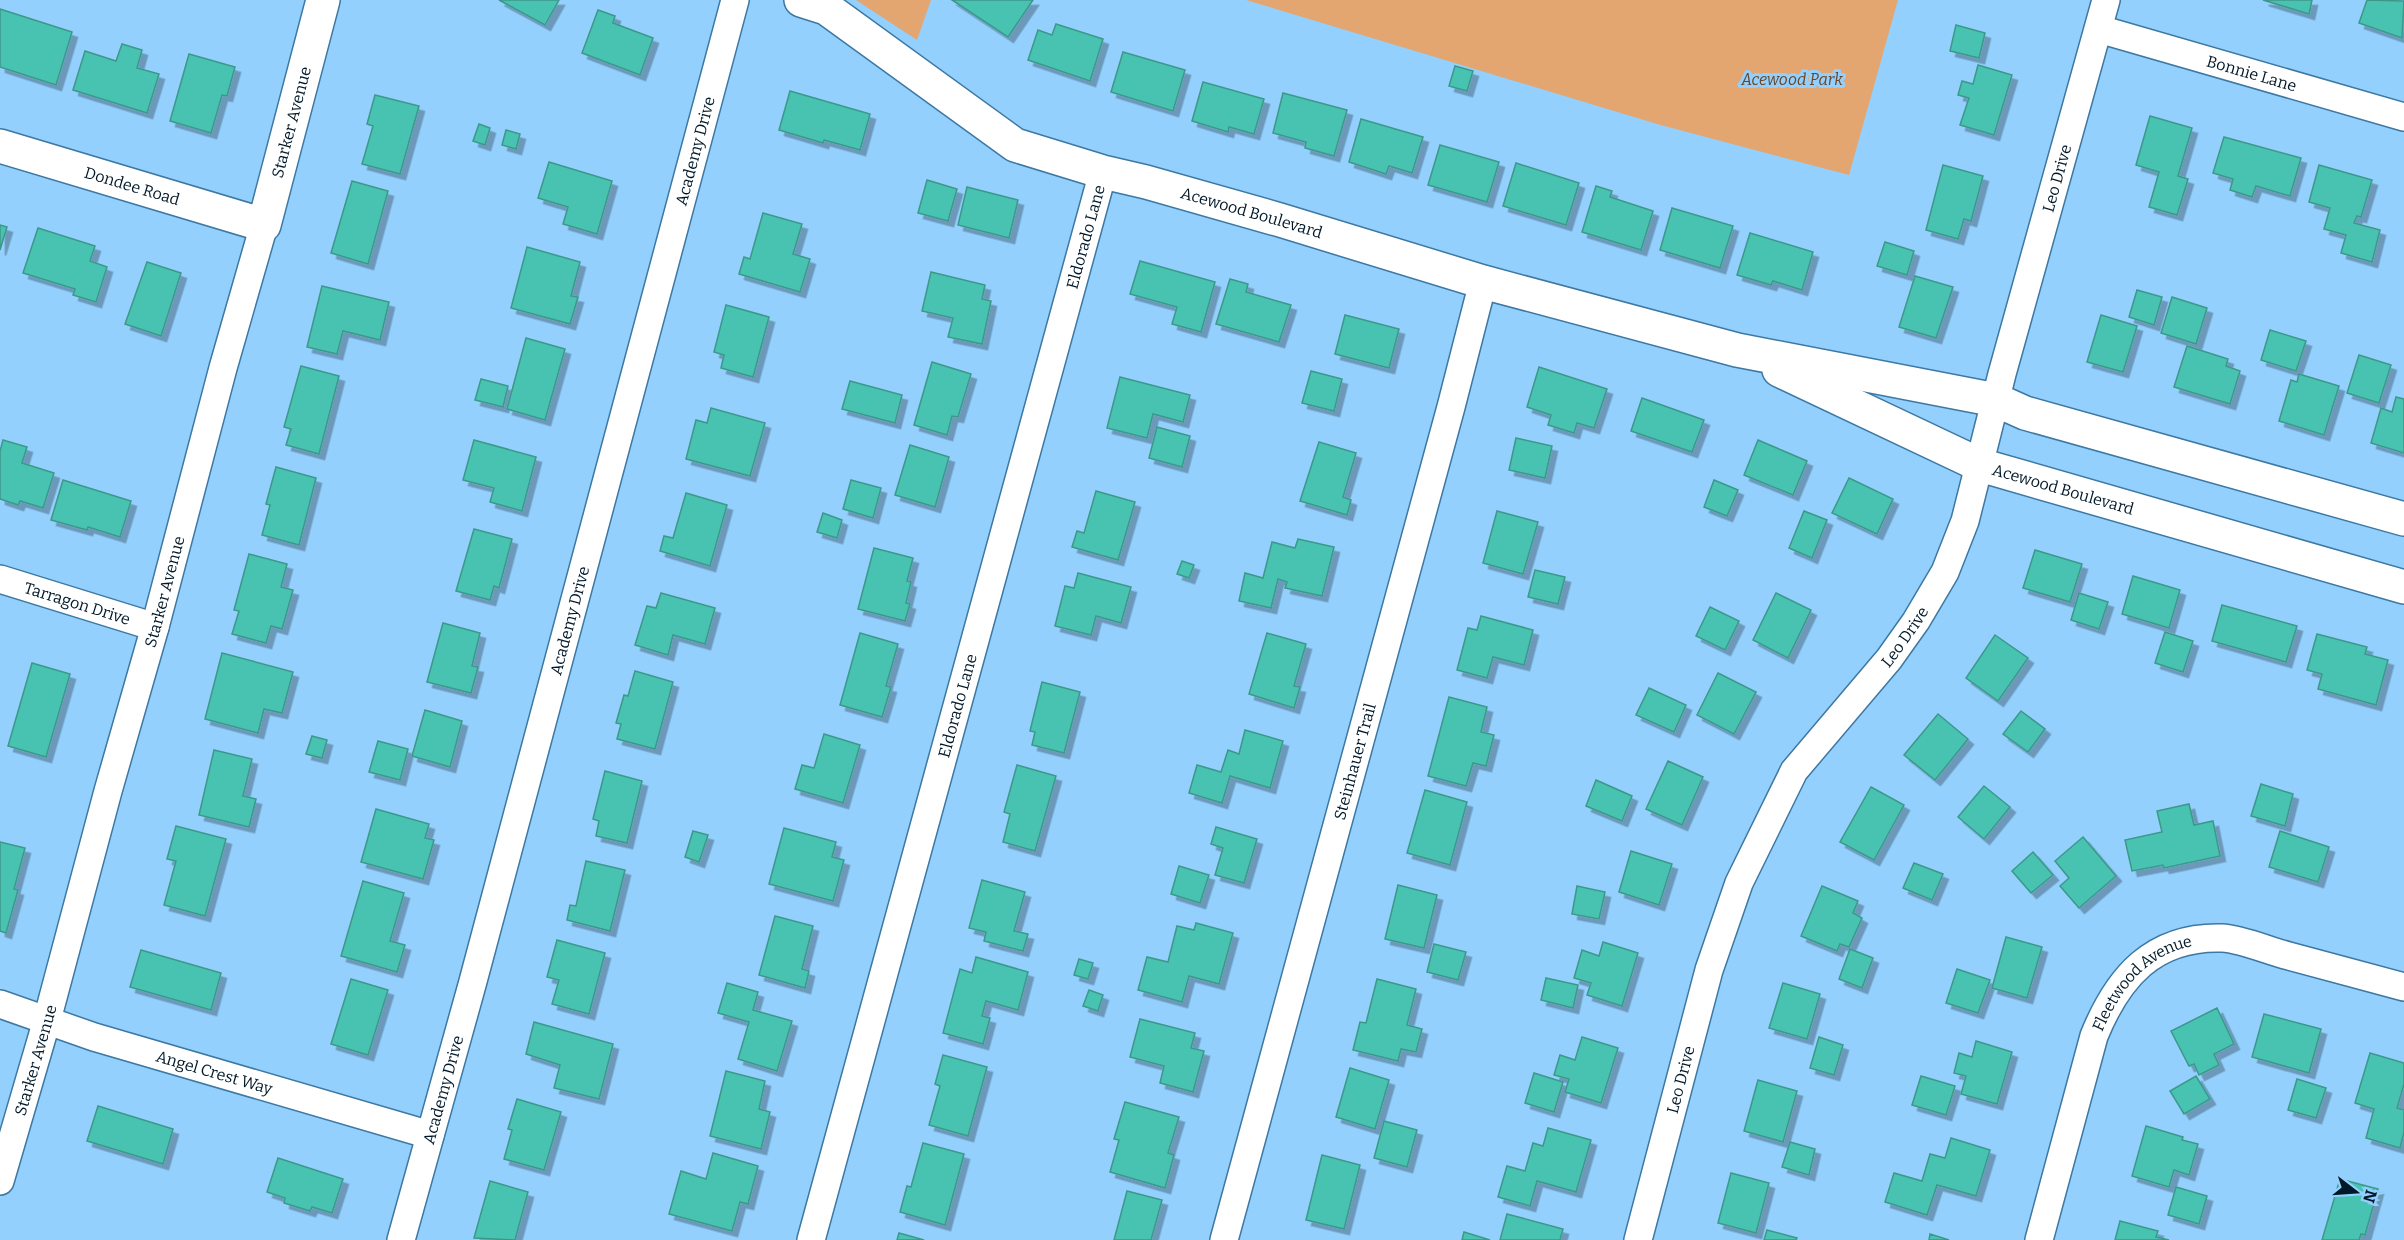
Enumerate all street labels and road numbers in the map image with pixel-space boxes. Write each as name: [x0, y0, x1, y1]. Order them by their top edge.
street label: Bonnie Lane: [2204, 52, 2299, 96]
street label: Starker Avenue: [268, 64, 315, 180]
street label: Academy Drive: [672, 95, 719, 208]
street label: Leo Drive: [2038, 142, 2075, 214]
street label: Dondee Road: [82, 163, 183, 209]
street label: Eldorado Lane: [1063, 183, 1109, 291]
street label: Acewood Boulevard: [1179, 183, 1325, 243]
street label: Acewood Boulevard: [1990, 460, 2137, 519]
street label: Starker Avenue: [141, 534, 189, 649]
street label: Academy Drive: [546, 564, 593, 677]
street label: Tarragon Drive: [22, 578, 133, 629]
street label: Leo Drive: [1877, 603, 1932, 671]
street label: Eldorado Lane: [934, 652, 981, 760]
street label: Steinhauer Trail: [1330, 701, 1380, 822]
street label: Fleetwood Avenue: [2088, 931, 2194, 1034]
street label: Starker Avenue: [11, 1003, 61, 1118]
street label: Academy Drive: [419, 1033, 467, 1146]
street label: Leo Drive: [1663, 1044, 1699, 1116]
street label: Angel Crest Way: [154, 1047, 275, 1099]

